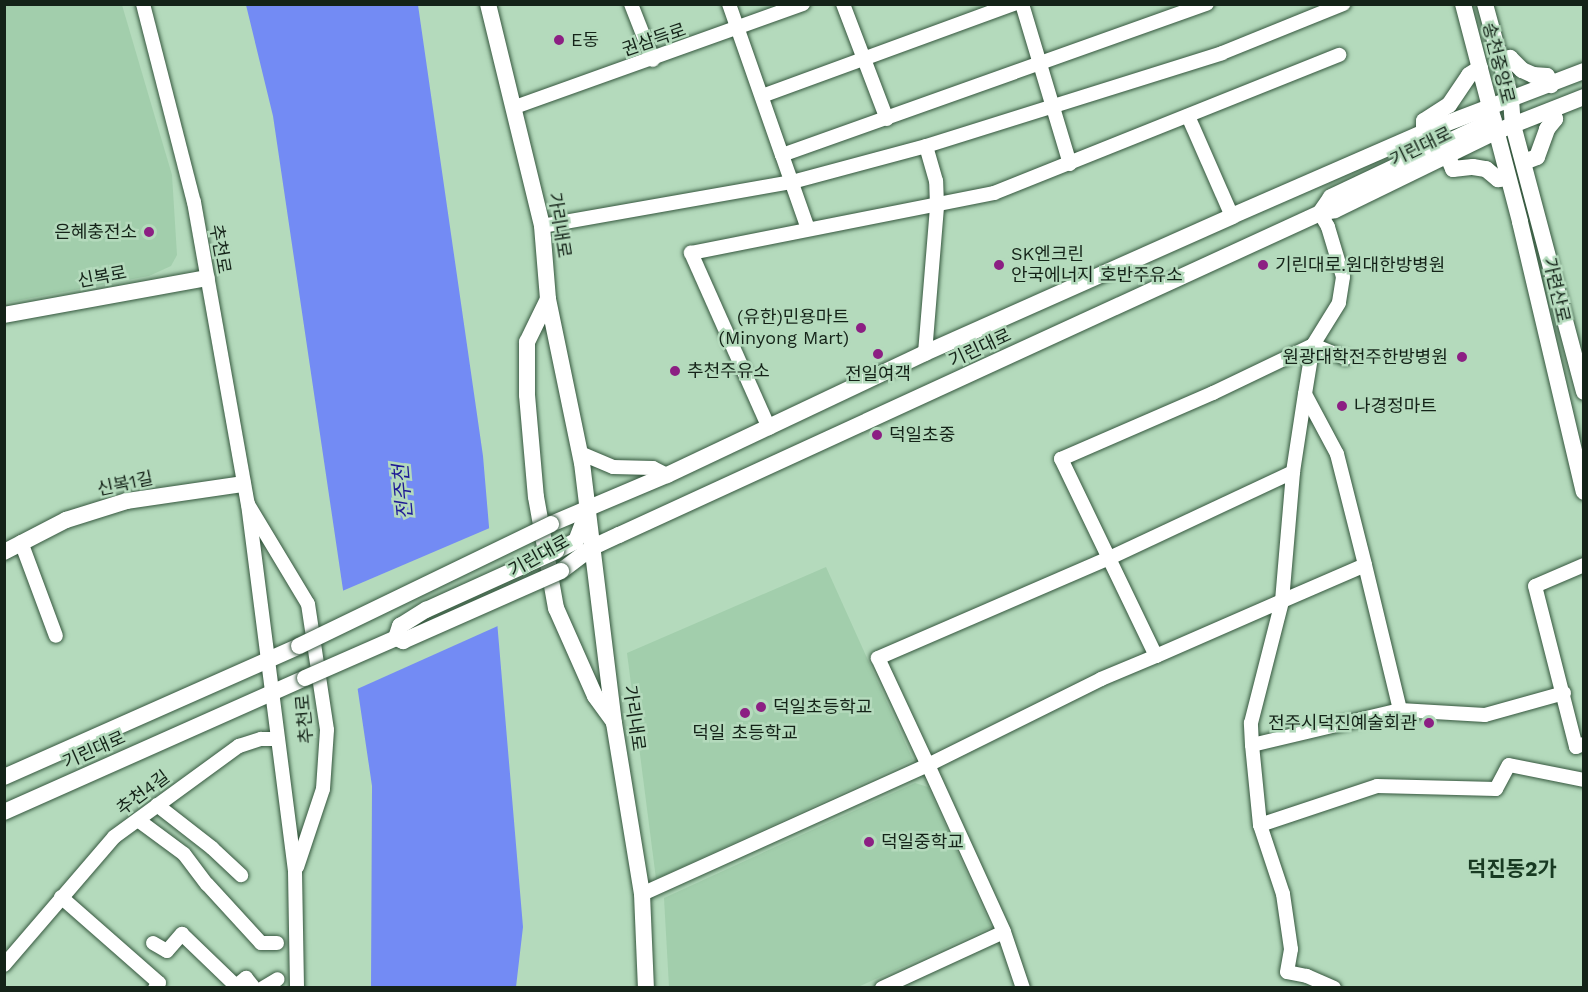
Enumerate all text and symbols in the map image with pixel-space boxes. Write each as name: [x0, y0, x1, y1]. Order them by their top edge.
street label: 권삼득로: [619, 19, 689, 61]
street label: 송천중앙로: [1478, 20, 1518, 106]
place label: E동: [571, 29, 599, 51]
marker: E동: [552, 33, 566, 47]
street label: 기린대로: [1386, 123, 1456, 171]
street label: 가리내로: [543, 191, 575, 259]
place label: 은혜충전소: [54, 221, 137, 243]
street label: 추천로: [205, 223, 235, 275]
marker: 은혜충전소: [142, 225, 156, 239]
place label: SK엔크린 안국에너지 호반주유소: [1011, 244, 1183, 286]
place label: 기린대로.원대한방병원: [1275, 254, 1445, 276]
street label: 가련산로: [1538, 255, 1574, 325]
marker: SK엔크린 안국에너지 호반주유소: [992, 258, 1006, 272]
marker: 기린대로.원대한방병원: [1256, 258, 1270, 272]
street label: 신복로: [76, 262, 128, 292]
place label: (유한)민용마트 (Minyong Mart): [719, 307, 849, 350]
marker: (유한)민용마트 (Minyong Mart): [854, 321, 868, 335]
street label: 기린대로: [945, 324, 1015, 372]
place label: 원광대학전주한방병원: [1282, 346, 1448, 368]
marker: 전일여객: [871, 347, 885, 361]
marker: 원광대학전주한방병원: [1453, 348, 1471, 366]
place label: 추천주유소: [687, 360, 770, 382]
place label: 전일여객: [845, 363, 911, 385]
marker: 추천주유소: [668, 364, 682, 378]
place label: 나경정마트: [1354, 395, 1437, 417]
marker: 나경정마트: [1335, 399, 1349, 413]
place label: 덕일초중: [889, 424, 955, 446]
marker: 덕일초중: [870, 428, 884, 442]
water label: 전주천: [389, 463, 417, 521]
street label: 신복1길: [95, 468, 155, 500]
street label: 기린대로: [505, 530, 573, 582]
street label: 가리내로: [619, 684, 649, 752]
street label: 추천로: [292, 693, 318, 745]
place label: 덕일초등학교: [773, 696, 872, 718]
marker: 덕일초등학교: [754, 700, 768, 714]
marker: 덕일 초등학교: [738, 706, 752, 720]
place label: 전주시덕진예술회관: [1268, 712, 1417, 734]
marker: 전주시덕진예술회관: [1422, 716, 1436, 730]
place label: 덕일 초등학교: [692, 722, 798, 744]
street label: 기린대로: [59, 727, 129, 773]
street label: 추천4길: [112, 766, 174, 820]
place label: 덕일중학교: [881, 831, 964, 853]
marker: 덕일중학교: [862, 835, 876, 849]
district label: 덕진동2가: [1467, 856, 1557, 882]

